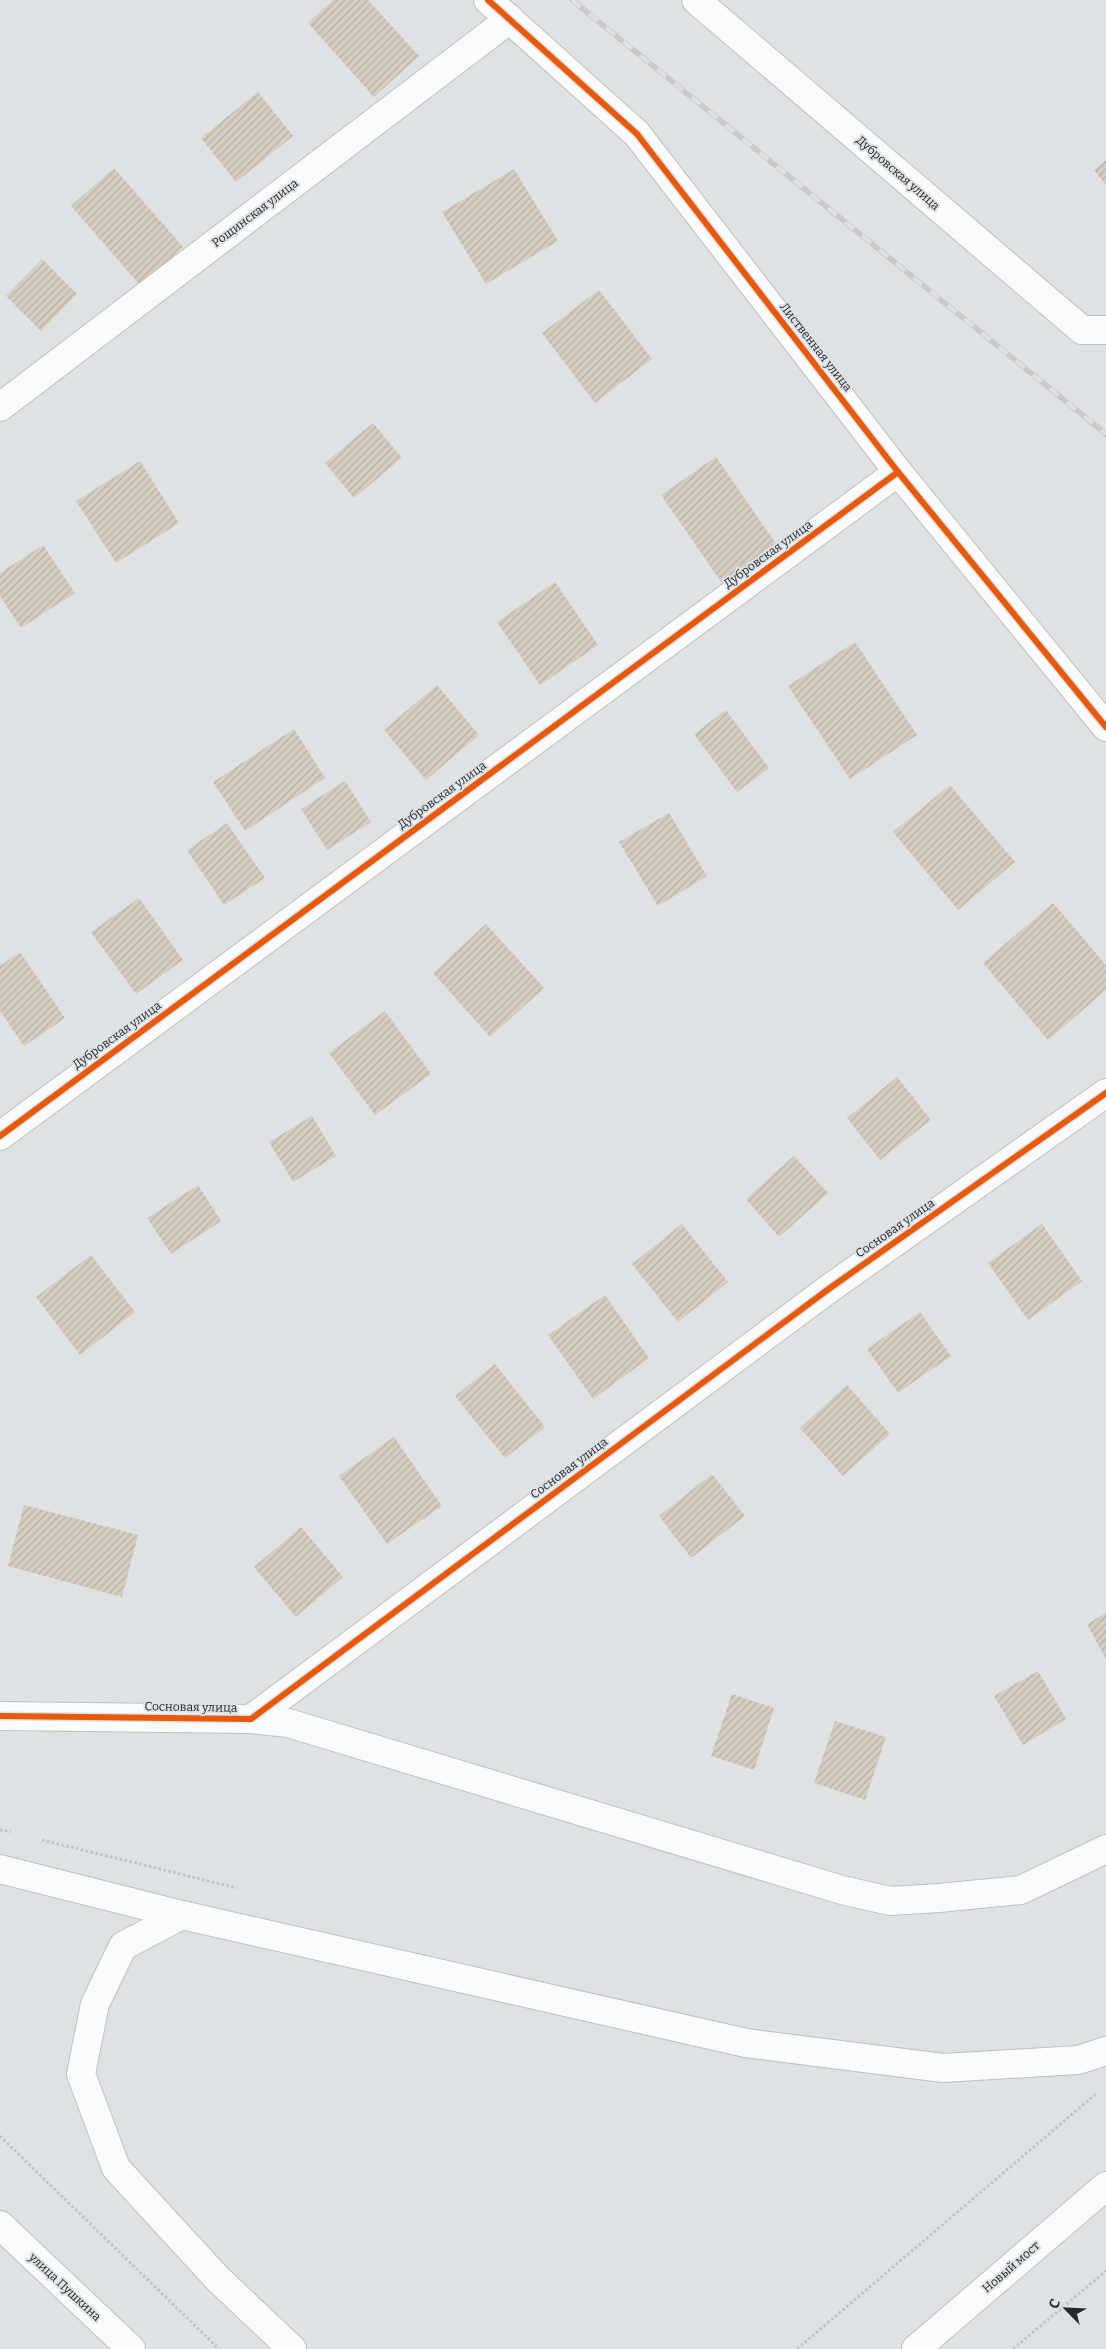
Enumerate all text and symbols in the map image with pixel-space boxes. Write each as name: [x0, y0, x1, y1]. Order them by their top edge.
street label: Дубровская улица: [853, 133, 943, 213]
street label: Рощинская улица: [209, 176, 301, 250]
street label: Лиственная улица: [777, 300, 855, 394]
street label: Дубровская улица: [721, 517, 815, 591]
street label: Дубровская улица: [395, 758, 489, 832]
street label: Дубровская улица: [70, 998, 164, 1072]
street label: Сосновая улица: [853, 1195, 937, 1260]
street label: Сосновая улица: [528, 1434, 611, 1502]
street label: Сосновая улица: [144, 1699, 238, 1715]
street label: Новый мост: [980, 2238, 1042, 2296]
street label: улица Пушкина: [26, 2250, 104, 2324]
north arrow: [1041, 2284, 1091, 2334]
text: С: [1045, 2296, 1064, 2311]

